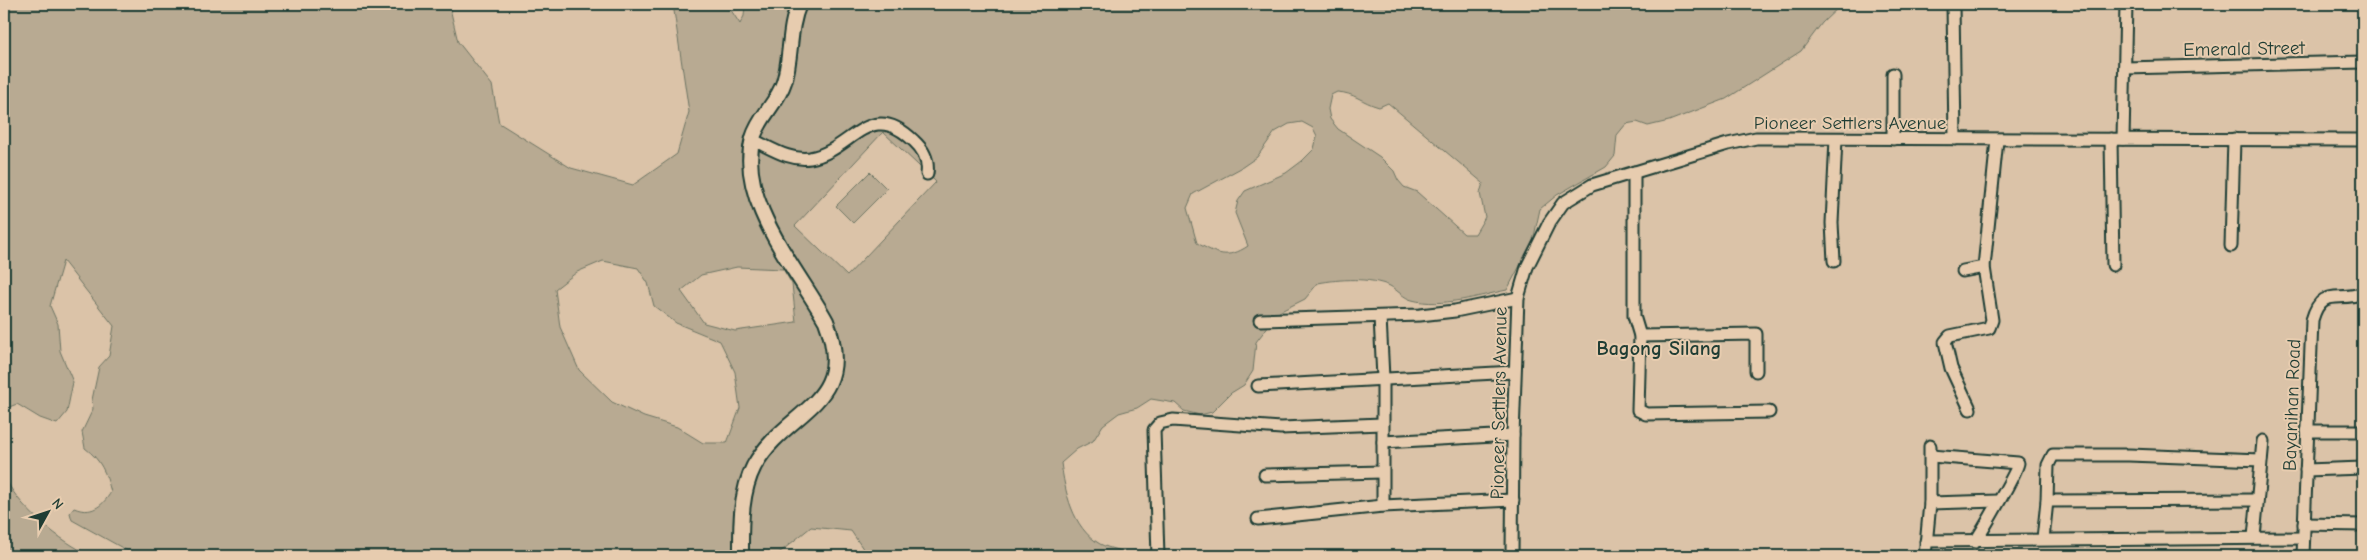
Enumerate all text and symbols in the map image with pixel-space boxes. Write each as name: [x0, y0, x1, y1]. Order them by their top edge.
street label: Emerald Street: [2183, 37, 2306, 61]
street label: Pioneer Settlers Avenue: [1754, 112, 1946, 134]
street label: Pioneer Settlers Avenue: [1486, 307, 1512, 500]
district label: Bagong Silang: [1596, 337, 1722, 360]
street label: Bayanihan Road: [2279, 339, 2305, 472]
north arrow: [22, 488, 72, 538]
text: N: [48, 495, 67, 513]

